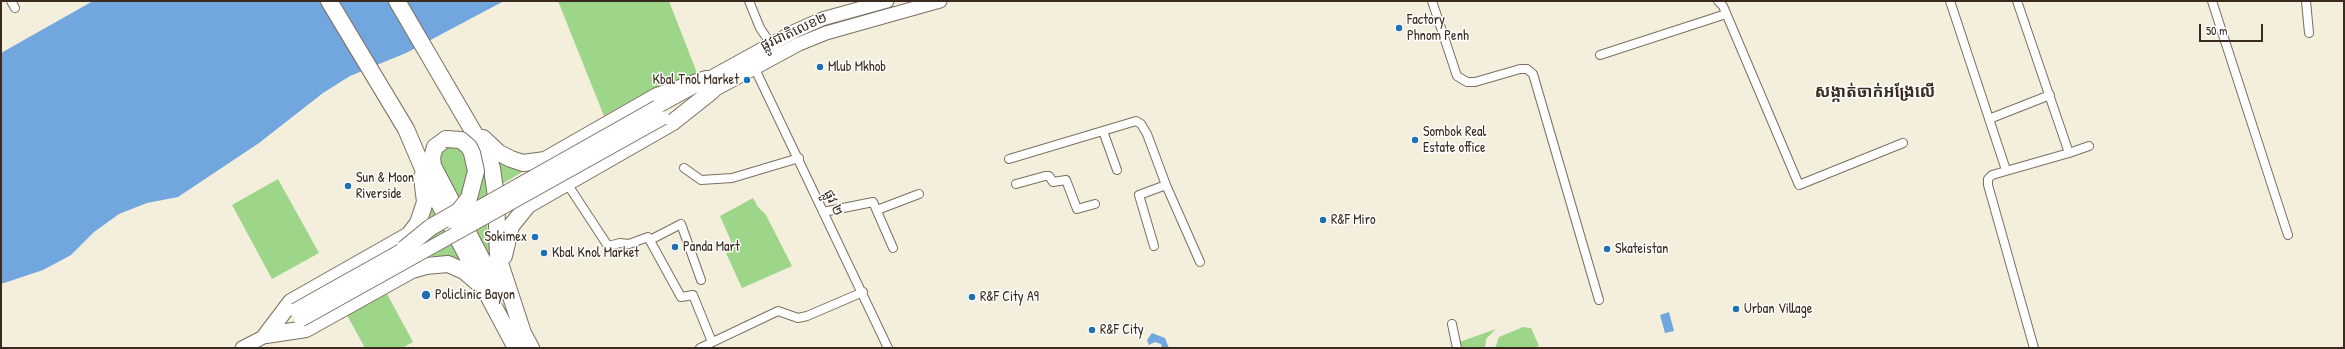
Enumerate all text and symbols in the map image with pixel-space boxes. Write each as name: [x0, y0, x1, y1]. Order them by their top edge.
street label: ផ្លូវជាតិលេខ២: [758, 9, 830, 55]
place label: Factory Phnom Penh: [1407, 12, 1469, 44]
scale bar: [2201, 16, 2265, 42]
text: 50 m: [2206, 22, 2227, 39]
marker: Factory Phnom Penh: [1394, 23, 1404, 33]
place label: Mlub Mkhob: [828, 59, 886, 75]
marker: Mlub Mkhob: [815, 62, 825, 72]
place label: Kbal Tnol Market: [653, 72, 739, 88]
marker: Kbal Tnol Market: [742, 75, 752, 85]
district label: សង្កាត់ចាក់អង្រែលើ: [1815, 83, 1935, 103]
place label: Sombok Real Estate office: [1423, 124, 1486, 156]
marker: Sombok Real Estate office: [1410, 135, 1420, 145]
place label: Sun & Moon Riverside: [356, 170, 414, 202]
marker: Sun & Moon Riverside: [343, 181, 353, 191]
street label: ផ្លូវ ២: [820, 187, 846, 219]
place label: R&F Miro: [1331, 212, 1376, 228]
marker: R&F Miro: [1318, 215, 1328, 225]
place label: Sokimex: [485, 229, 527, 245]
marker: Sokimex: [530, 232, 540, 242]
place label: Panda Mart: [683, 239, 740, 255]
place label: Skateistan: [1615, 241, 1668, 257]
marker: Panda Mart: [670, 242, 680, 252]
marker: Skateistan: [1602, 244, 1612, 254]
place label: Kbal Knol Market: [552, 245, 639, 261]
marker: Kbal Knol Market: [539, 248, 549, 258]
place label: Policlinic Bayon: [435, 287, 515, 303]
marker: Policlinic Bayon: [420, 289, 432, 301]
place label: R&F City A9: [980, 289, 1039, 305]
marker: R&F City A9: [967, 292, 977, 302]
place label: Urban Village: [1744, 301, 1812, 317]
marker: Urban Village: [1731, 304, 1741, 314]
place label: R&F City: [1100, 322, 1144, 338]
marker: R&F City: [1087, 325, 1097, 335]

